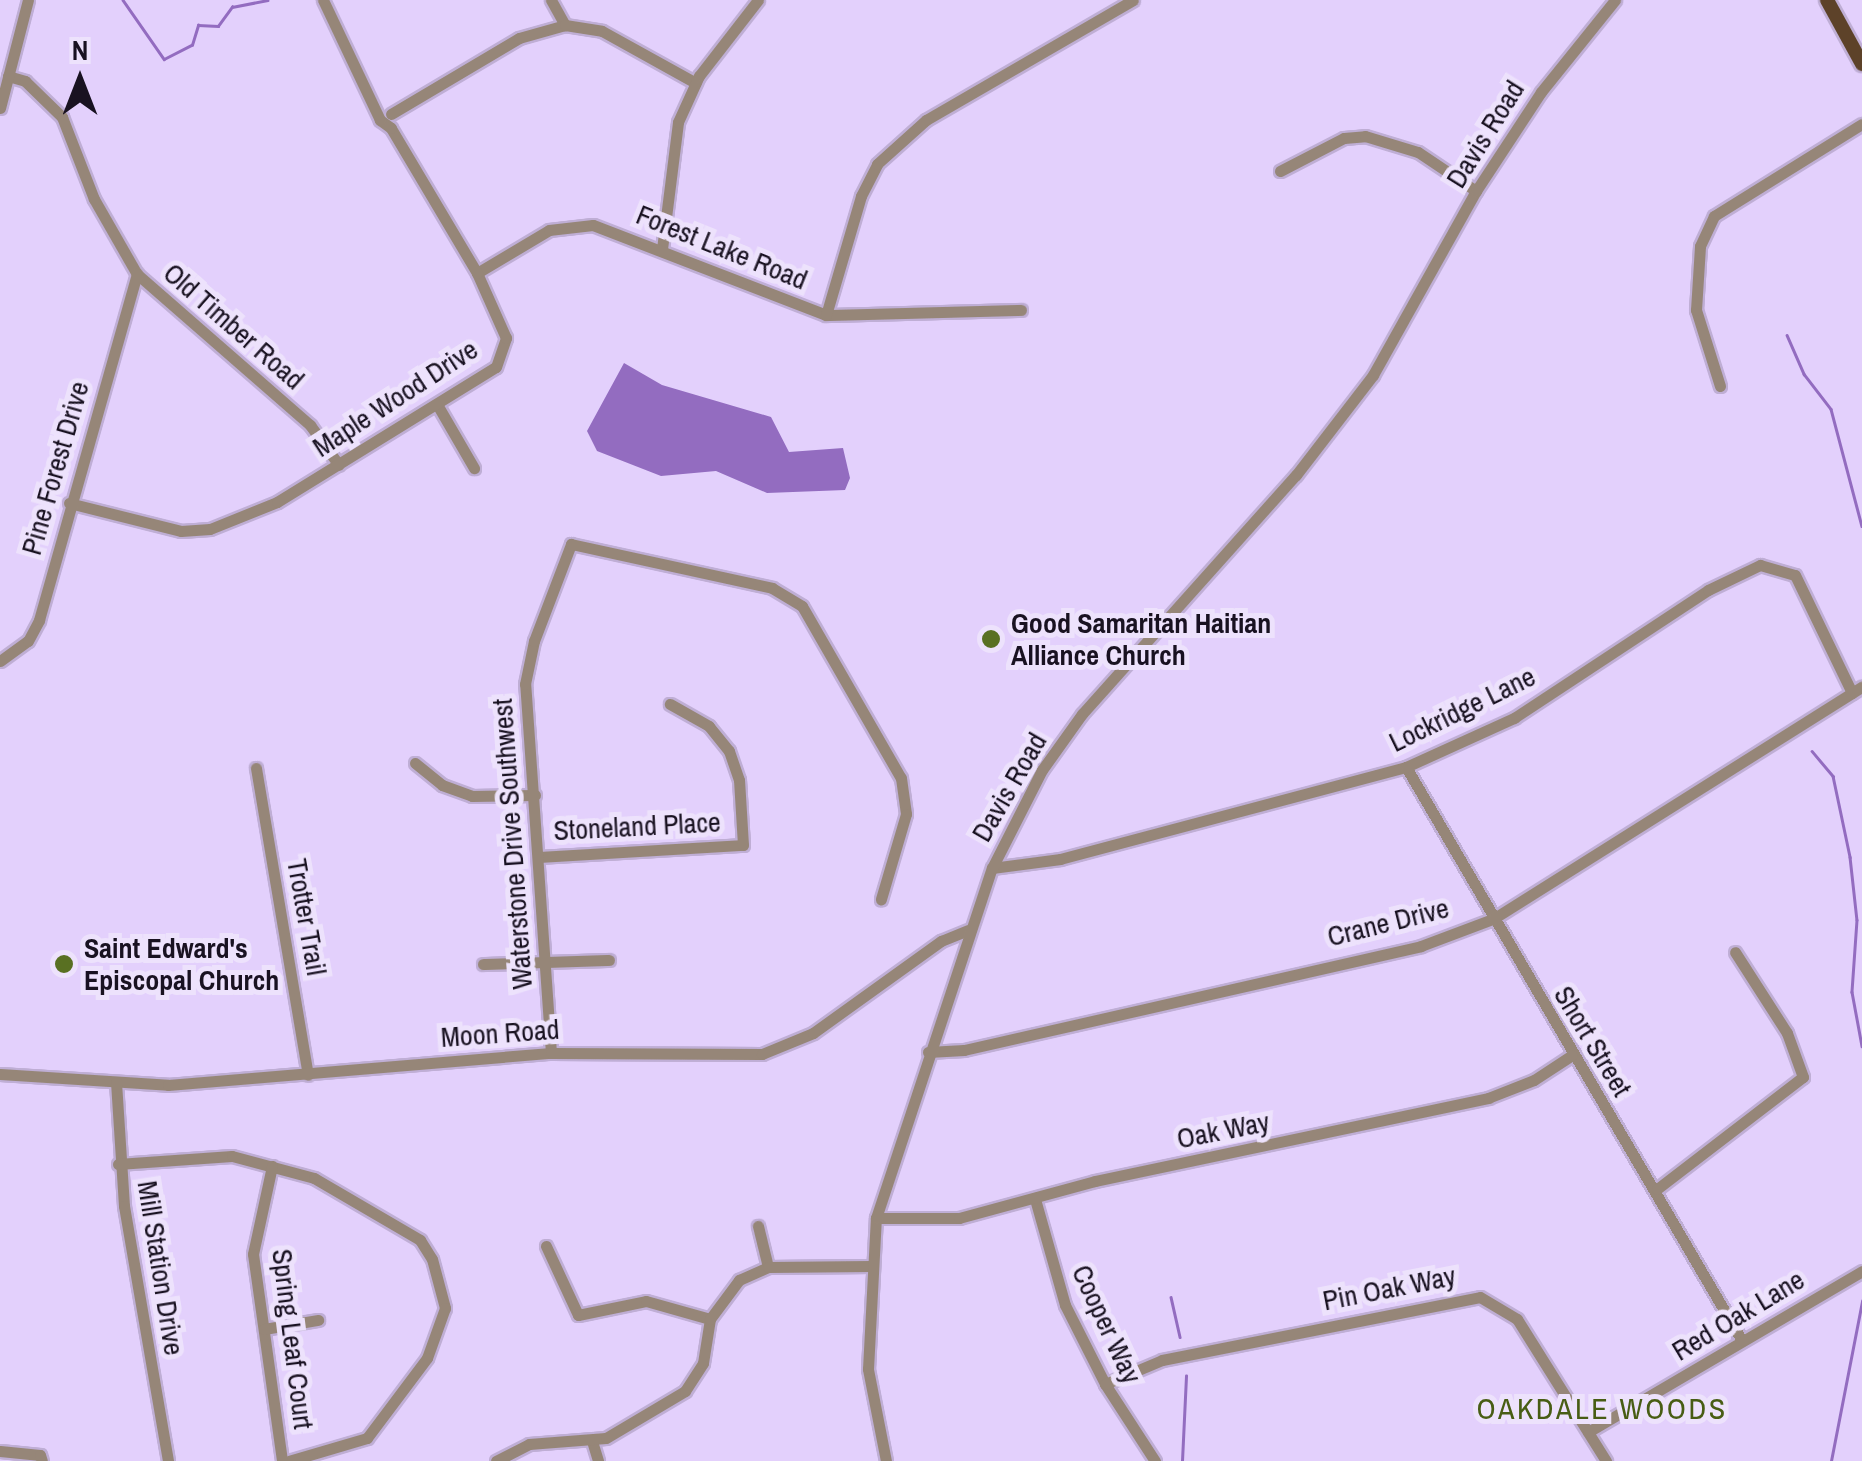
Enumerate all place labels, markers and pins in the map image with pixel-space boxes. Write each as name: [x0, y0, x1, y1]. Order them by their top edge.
place label: Good Samaritan Haitian Alliance Church: [1011, 606, 1271, 672]
marker: Good Samaritan Haitian Alliance Church: [980, 628, 1002, 650]
place label: Saint Edward's Episcopal Church: [84, 931, 279, 997]
marker: Saint Edward's Episcopal Church: [53, 953, 75, 975]

